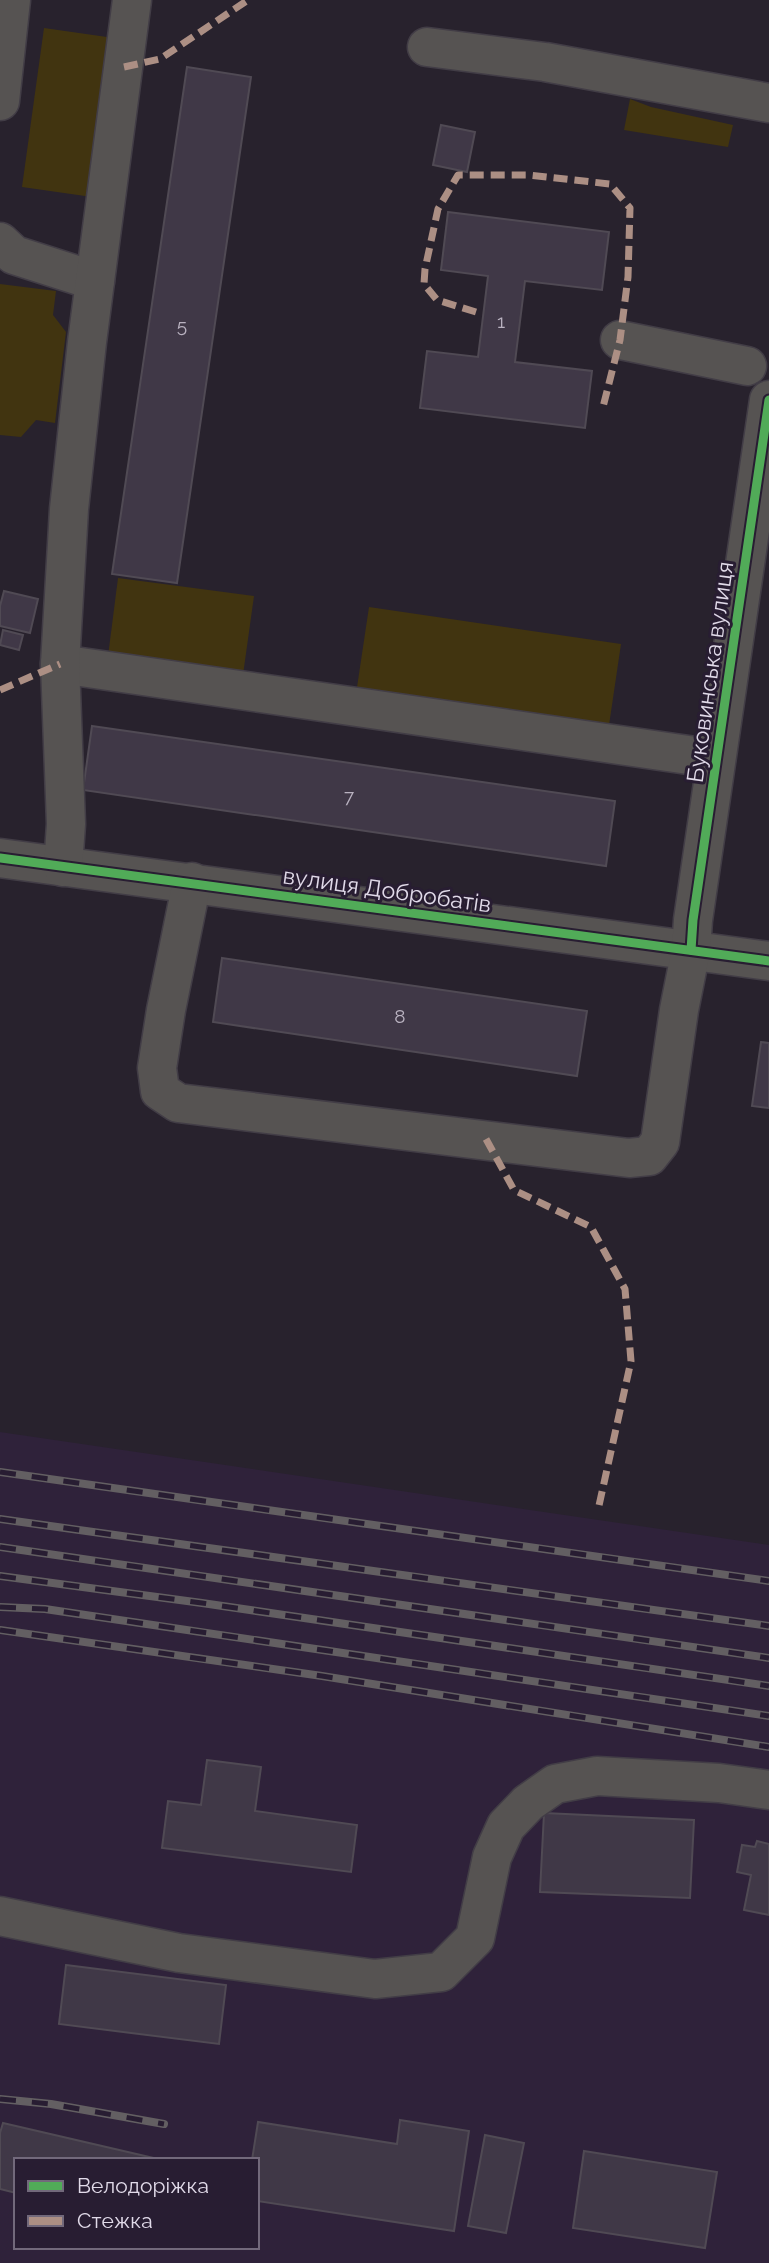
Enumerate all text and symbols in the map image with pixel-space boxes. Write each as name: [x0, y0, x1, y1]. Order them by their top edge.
house number: 1: [497, 310, 505, 332]
house number: 5: [177, 314, 187, 336]
street label: Буковинська вулиця: [681, 560, 738, 784]
house number: 7: [344, 785, 354, 807]
street label: вулиця Добробатів: [281, 862, 493, 917]
house number: 8: [394, 1005, 406, 1027]
legend: [14, 2158, 259, 2249]
text: Велодоріжка: [77, 2173, 209, 2198]
text: Стежка: [77, 2208, 153, 2233]

